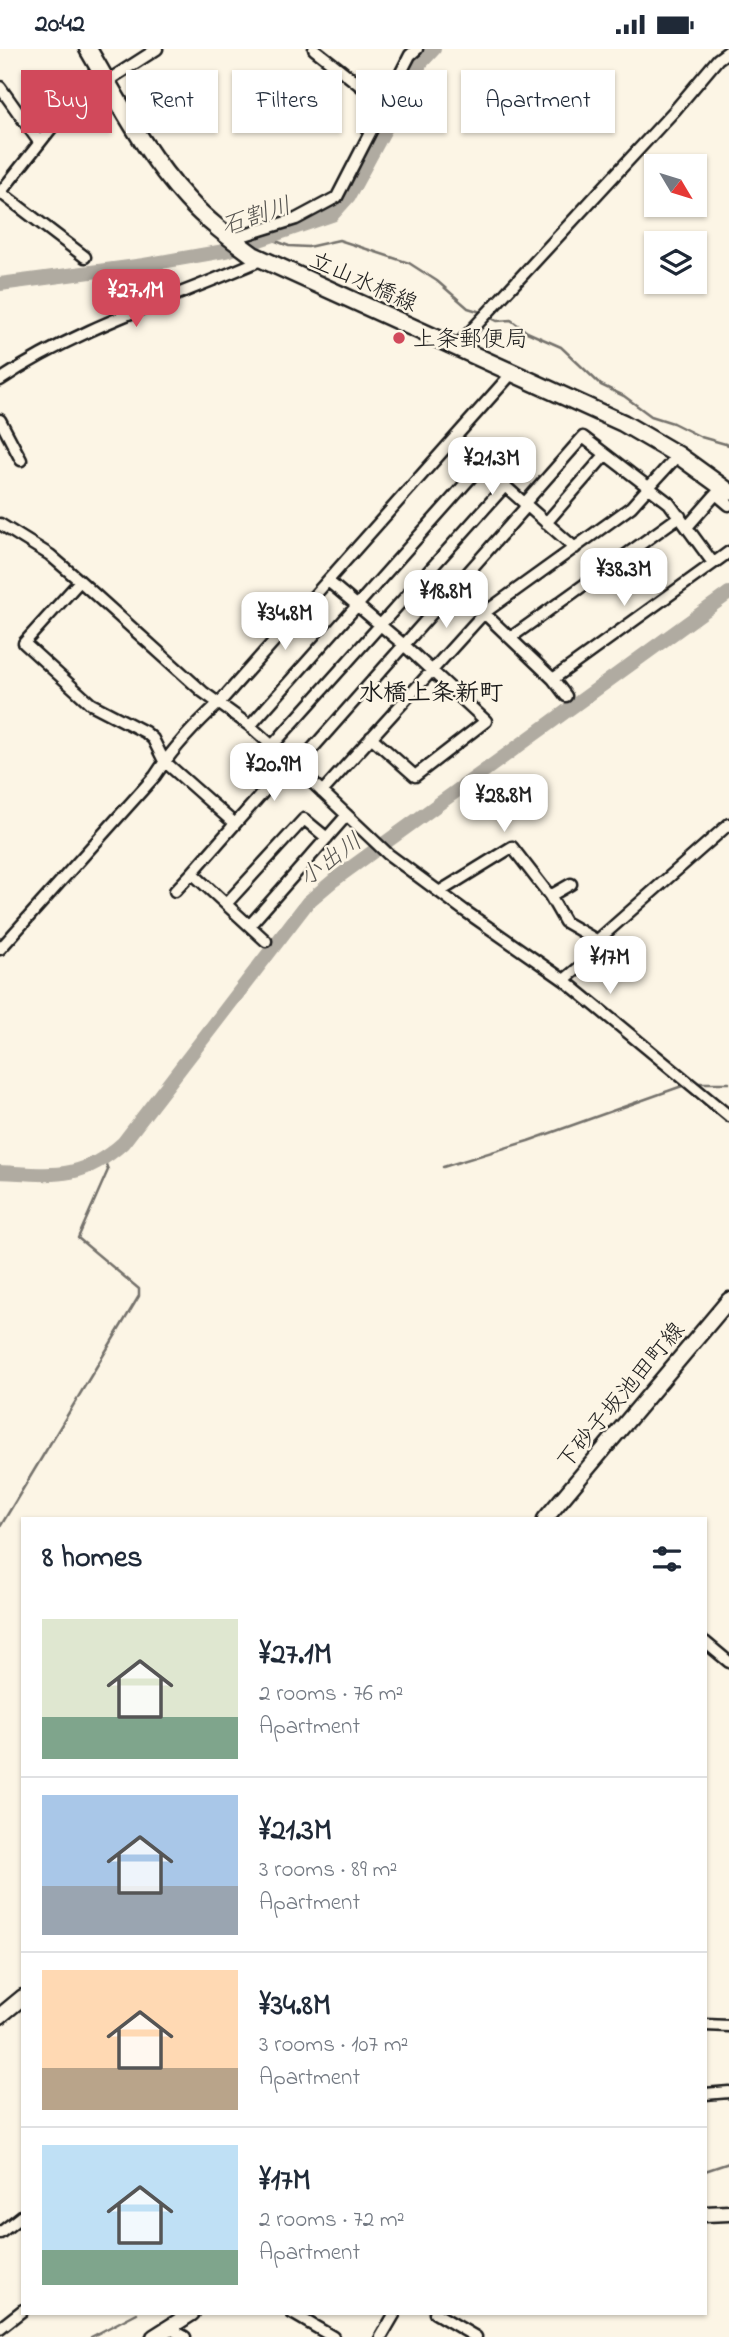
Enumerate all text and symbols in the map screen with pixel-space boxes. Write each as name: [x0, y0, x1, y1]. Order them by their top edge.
text: 20:42: [35, 6, 85, 44]
chip: Buy: [21, 70, 112, 133]
chip: Rent: [126, 70, 218, 133]
chip: Filters: [232, 70, 342, 133]
chip: New: [356, 70, 447, 133]
chip: Apartment: [461, 70, 615, 133]
north arrow: [644, 154, 707, 217]
map controls: [644, 154, 707, 294]
water label: 石割川: [217, 190, 296, 245]
button: layers: [644, 231, 707, 294]
street label: 立山水橋線: [304, 245, 422, 322]
pin: ¥27.1M: [79, 269, 193, 329]
text: ¥27.1M: [108, 275, 164, 308]
place label: 上条郵便局: [413, 324, 528, 357]
marker: 上条郵便局: [391, 330, 407, 346]
pin: ¥21.3M: [435, 437, 549, 497]
text: ¥21.3M: [464, 443, 520, 476]
pin: ¥38.3M: [567, 549, 681, 608]
text: ¥38.3M: [596, 554, 652, 587]
pin: ¥18.8M: [389, 571, 503, 630]
text: ¥18.8M: [420, 576, 472, 609]
pin: ¥34.8M: [228, 593, 342, 652]
text: ¥34.8M: [257, 598, 313, 631]
district label: 水橋上条新町: [359, 677, 503, 712]
pin: ¥20.9M: [217, 743, 331, 803]
text: ¥20.9M: [246, 749, 302, 782]
pin: ¥28.8M: [447, 775, 561, 834]
text: ¥28.8M: [476, 780, 532, 813]
water label: 小出川: [292, 825, 371, 897]
pin: ¥17M: [569, 937, 651, 996]
text: ¥17M: [590, 942, 630, 975]
street label: 下砂子坂池田町線: [550, 1316, 694, 1478]
text: 8 homes: [42, 1537, 143, 1581]
icon: filters: [648, 1540, 686, 1578]
text: ¥27.1M: [259, 1634, 332, 1678]
icon: home: [98, 1647, 182, 1731]
text: 2 rooms · 76 m²: [259, 1678, 403, 1711]
text: Apartment: [259, 1711, 360, 1744]
text: ¥21.3M: [259, 1810, 332, 1854]
icon: home: [98, 1823, 182, 1907]
text: 3 rooms · 89 m²: [259, 1854, 397, 1887]
text: Apartment: [259, 1887, 360, 1920]
text: ¥34.8M: [259, 1985, 331, 2029]
icon: home: [98, 1998, 182, 2082]
text: 3 rooms · 107 m²: [259, 2029, 408, 2062]
text: Apartment: [259, 2062, 360, 2095]
text: ¥17M: [259, 2160, 311, 2204]
icon: home: [98, 2173, 182, 2257]
text: 2 rooms · 72 m²: [259, 2204, 405, 2237]
text: Apartment: [259, 2237, 360, 2270]

